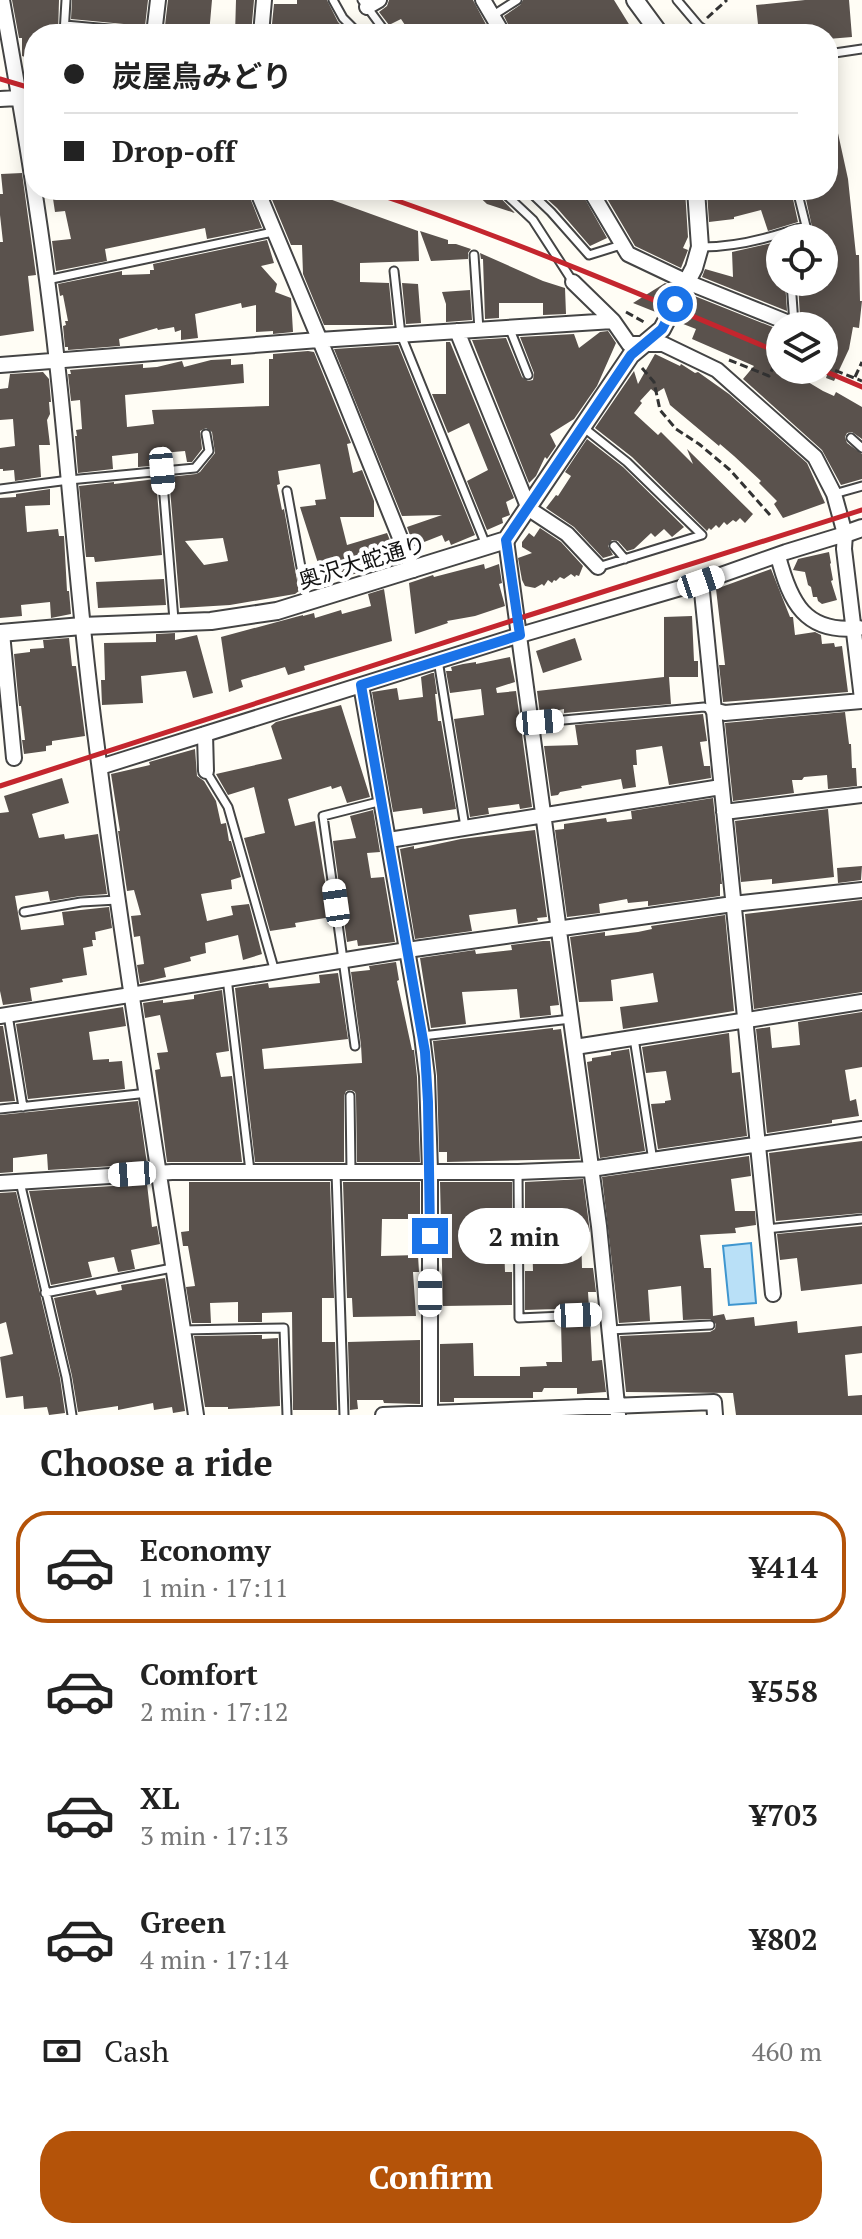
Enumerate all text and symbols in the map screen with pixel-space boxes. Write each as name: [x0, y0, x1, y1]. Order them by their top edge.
text: 炭屋鳥みどり: [112, 56, 292, 96]
text: Drop-off: [112, 131, 236, 171]
map controls: [766, 224, 838, 384]
button: locate: [766, 224, 838, 296]
route start: [657, 286, 693, 322]
button: layers: [766, 312, 838, 384]
car: [148, 446, 176, 496]
street label: 奥沢大蛇通り: [294, 528, 429, 595]
car: [674, 563, 728, 601]
car: [515, 708, 565, 736]
car: [321, 878, 351, 928]
car: [107, 1160, 157, 1188]
callout: 2 min: [458, 1208, 590, 1264]
route end: [412, 1218, 448, 1254]
text: 2 min: [488, 1219, 560, 1253]
car: [418, 1269, 442, 1317]
car: [554, 1302, 602, 1328]
text: Choose a ride: [40, 1439, 273, 1486]
text: Economy: [140, 1530, 271, 1570]
icon: car: [44, 1531, 116, 1603]
text: ¥414: [750, 1547, 818, 1587]
text: 1 min · 17:11: [140, 1570, 289, 1604]
text: Comfort: [140, 1654, 258, 1694]
icon: car: [44, 1655, 116, 1727]
text: ¥558: [750, 1671, 818, 1711]
text: 2 min · 17:12: [140, 1694, 289, 1728]
text: XL: [140, 1778, 179, 1818]
icon: car: [44, 1779, 116, 1851]
text: ¥703: [750, 1795, 818, 1835]
text: 3 min · 17:13: [140, 1818, 289, 1852]
text: Green: [140, 1902, 226, 1942]
icon: car: [44, 1903, 116, 1975]
text: ¥802: [750, 1919, 818, 1959]
text: 4 min · 17:14: [140, 1942, 289, 1976]
icon: cash: [40, 2029, 84, 2073]
text: Cash: [104, 2031, 169, 2071]
text: 460 m: [752, 2034, 822, 2068]
button: Confirm: [40, 2131, 822, 2223]

